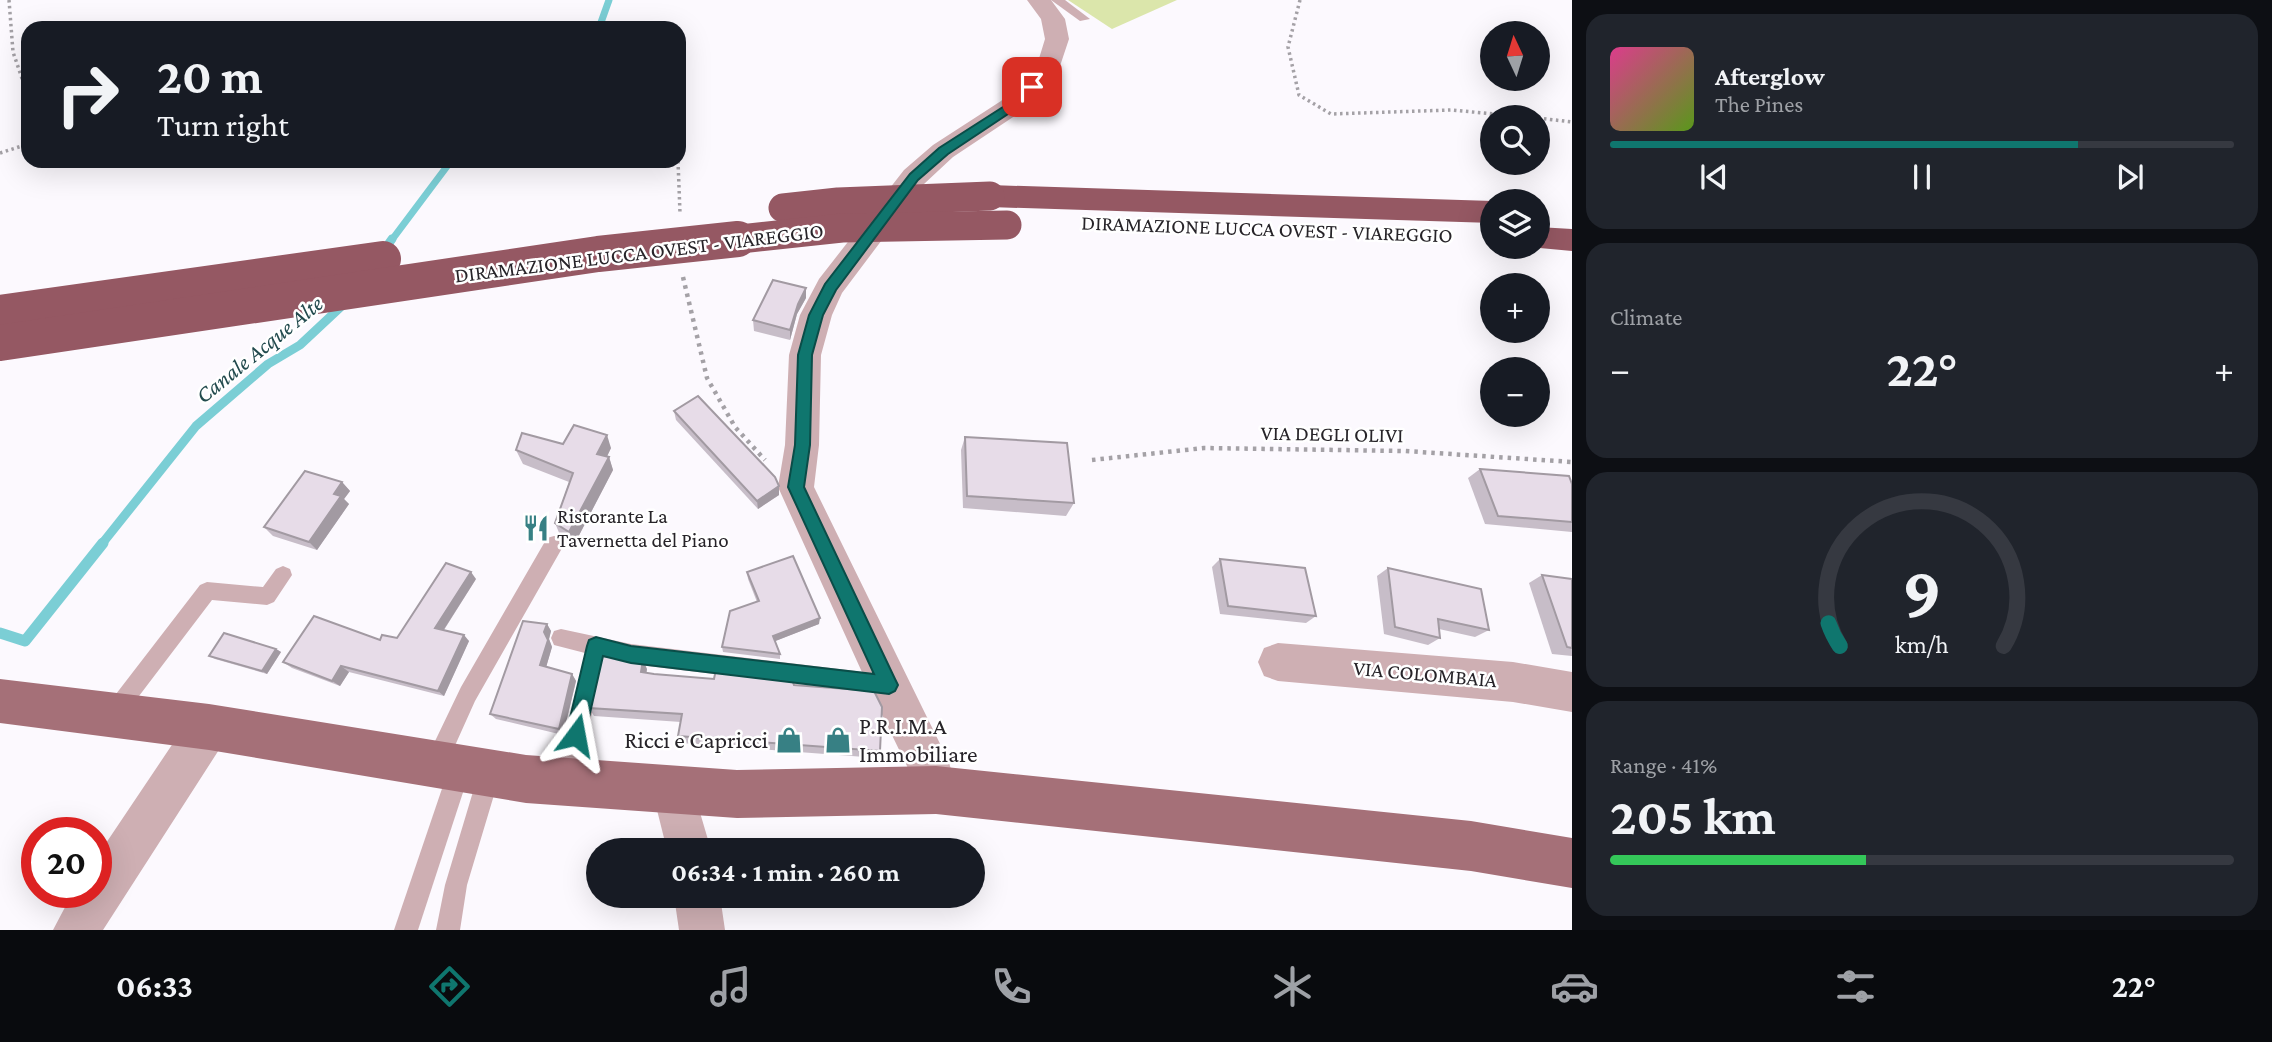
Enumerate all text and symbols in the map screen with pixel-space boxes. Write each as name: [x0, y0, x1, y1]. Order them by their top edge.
north arrow: [1480, 21, 1550, 91]
map controls: [1480, 21, 1550, 427]
icon: right: [42, 49, 133, 140]
text: 20 m: [157, 49, 263, 104]
pin: [1002, 57, 1062, 117]
text: Afterglow: [1715, 62, 1825, 91]
icon: arrive: [1013, 68, 1051, 106]
text: The Pines: [1715, 91, 1803, 117]
button: search: [1480, 105, 1550, 175]
text: Turn right: [157, 107, 289, 143]
icon: previous: [1695, 158, 1733, 196]
icon: pause: [1903, 158, 1941, 196]
icon: next: [2111, 158, 2149, 196]
button: layers: [1480, 189, 1550, 259]
street label: DIRAMAZIONE LUCCA OVEST - VIAREGGIO: [1081, 211, 1453, 247]
street label: DIRAMAZIONE LUCCA OVEST - VIAREGGIO: [453, 218, 825, 288]
button: +: [1480, 273, 1550, 343]
water label: Canale Acque Alte: [190, 290, 328, 408]
text: Climate: [1610, 304, 1682, 330]
text: 22°: [1886, 339, 1958, 397]
text: −: [1610, 348, 1630, 390]
text: +: [2214, 348, 2234, 390]
button: −: [1480, 357, 1550, 427]
street label: VIA DEGLI OLIVI: [1260, 421, 1404, 447]
place label: Ristorante La Tavernetta del Piano: [557, 504, 729, 552]
restaurant icon: Ristorante La Tavernetta del Piano: [521, 513, 551, 543]
text: 9: [1902, 551, 1942, 632]
text: km/h: [1895, 630, 1949, 657]
street label: VIA COLOMBAIA: [1352, 656, 1498, 692]
position arrow: [539, 698, 613, 772]
place label: P.R.I.M.A Immobiliare: [859, 712, 978, 767]
shop icon: Ricci e Capricci: [774, 725, 804, 755]
shop icon: P.R.I.M.A Immobiliare: [823, 725, 853, 755]
place label: Ricci e Capricci: [624, 726, 768, 753]
text: Range · 41%: [1610, 752, 1717, 778]
text: 205 km: [1610, 787, 1776, 845]
speed limit sign: 20: [21, 817, 112, 908]
text: 06:34 · 1 min · 260 m: [671, 858, 900, 887]
icon: directions: [425, 962, 474, 1011]
icon: music: [706, 962, 755, 1011]
icon: phone: [987, 962, 1036, 1011]
icon: climate: [1268, 962, 1317, 1011]
icon: car: [1550, 962, 1599, 1011]
icon: filters: [1831, 962, 1880, 1011]
text: 06:33: [116, 968, 193, 1004]
text: 22°: [2112, 968, 2156, 1004]

